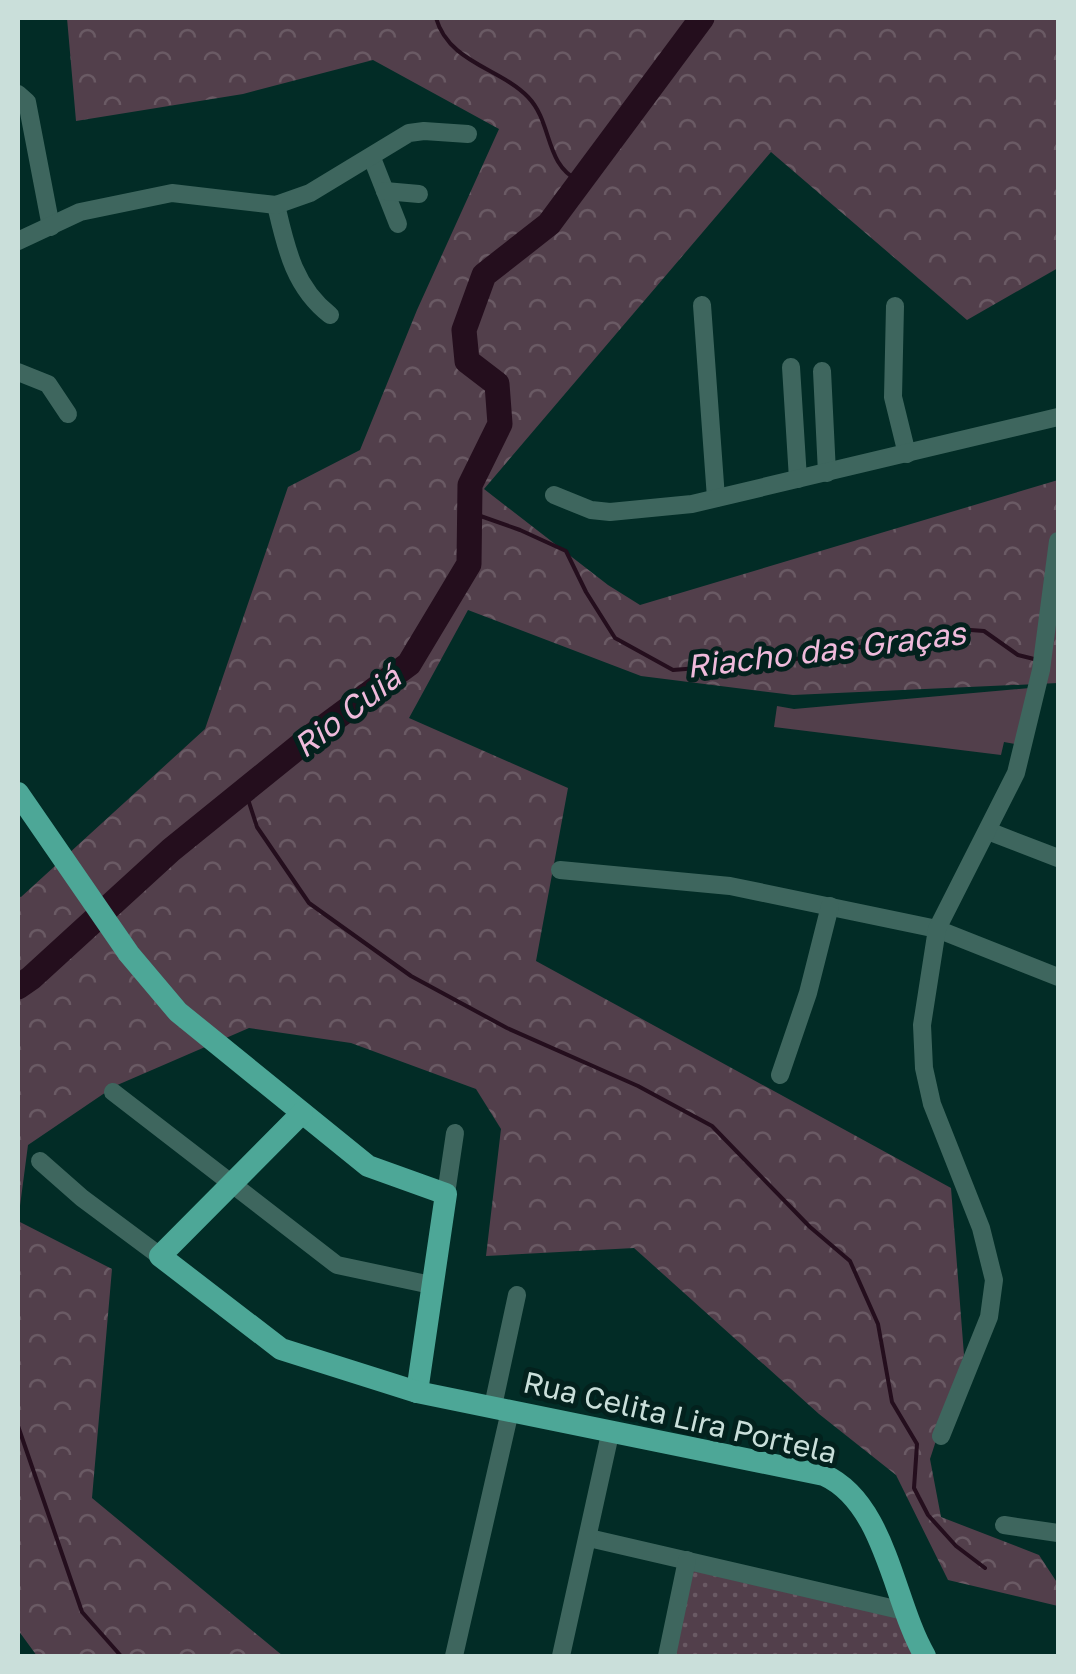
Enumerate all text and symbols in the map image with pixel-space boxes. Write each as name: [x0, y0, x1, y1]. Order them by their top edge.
water label: Riacho das Graças: [684, 613, 970, 685]
water label: Rio Cuiá: [285, 656, 410, 765]
street label: Rua Celita Lira Portela: [520, 1363, 841, 1471]

